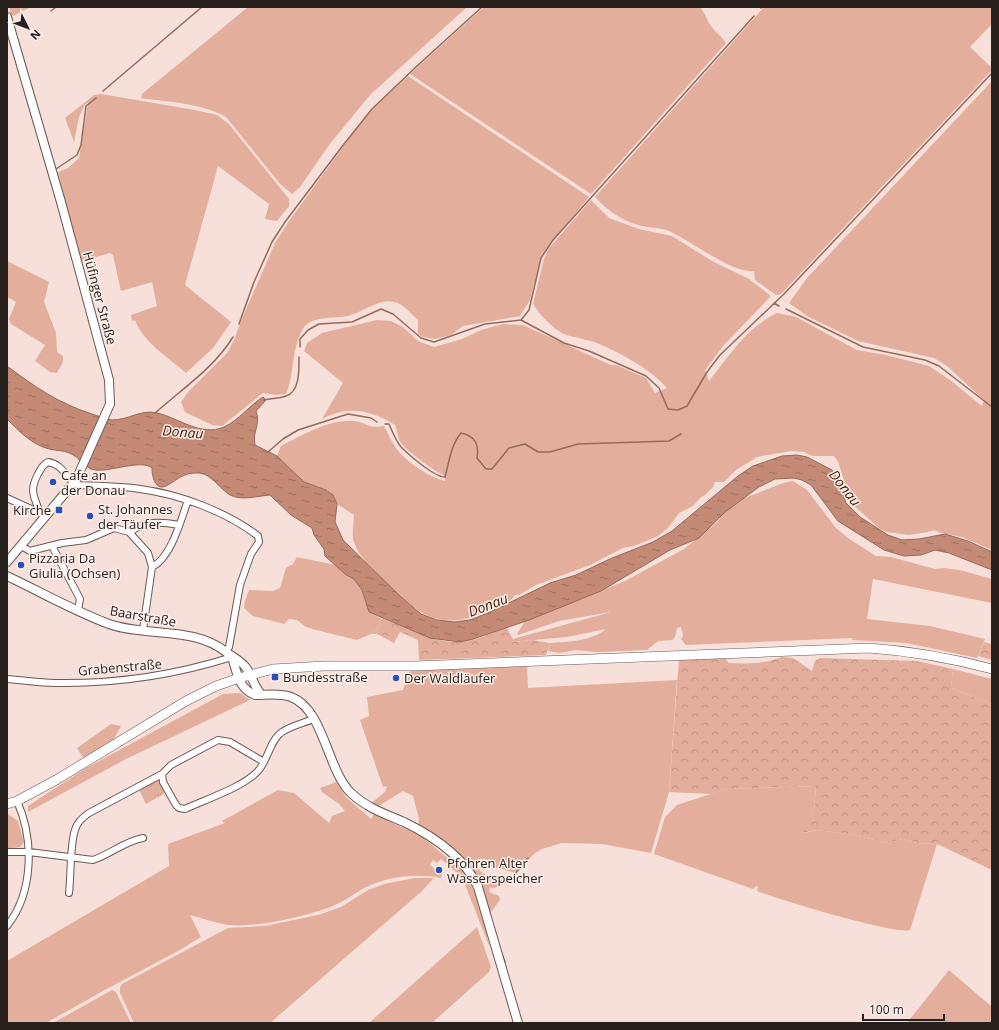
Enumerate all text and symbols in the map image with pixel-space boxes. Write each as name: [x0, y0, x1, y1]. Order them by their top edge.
north arrow: [8, 8, 48, 48]
text: N: [27, 27, 44, 43]
street label: Hüfinger Straße: [79, 249, 121, 347]
water label: Donau: [162, 420, 204, 443]
place label: Cafe an der Donau: [61, 466, 125, 499]
water label: Donau: [825, 466, 866, 510]
marker: Cafe an der Donau: [48, 477, 58, 487]
place label: St. Johannes der Täufer: [98, 500, 173, 533]
place label: Kirche: [13, 501, 51, 519]
marker: Kirche: [54, 505, 64, 515]
marker: St. Johannes der Täufer: [85, 511, 95, 521]
place label: Pizzaria Da Giulia (Ochsen): [29, 549, 120, 582]
marker: Pizzaria Da Giulia (Ochsen): [16, 560, 26, 570]
water label: Donau: [465, 588, 511, 621]
street label: Baarstraße: [108, 601, 178, 631]
street label: Grabenstraße: [77, 654, 163, 680]
place label: Bundesstraße: [283, 668, 368, 686]
place label: Der Waldläufer: [404, 669, 496, 687]
marker: Bundesstraße: [270, 672, 280, 682]
marker: Der Waldläufer: [391, 673, 401, 683]
place label: Pfohren Alter Wasserspeicher: [447, 854, 543, 887]
marker: Pfohren Alter Wasserspeicher: [434, 865, 444, 875]
scale bar: [863, 996, 944, 1022]
text: 100 m: [869, 1001, 904, 1018]

